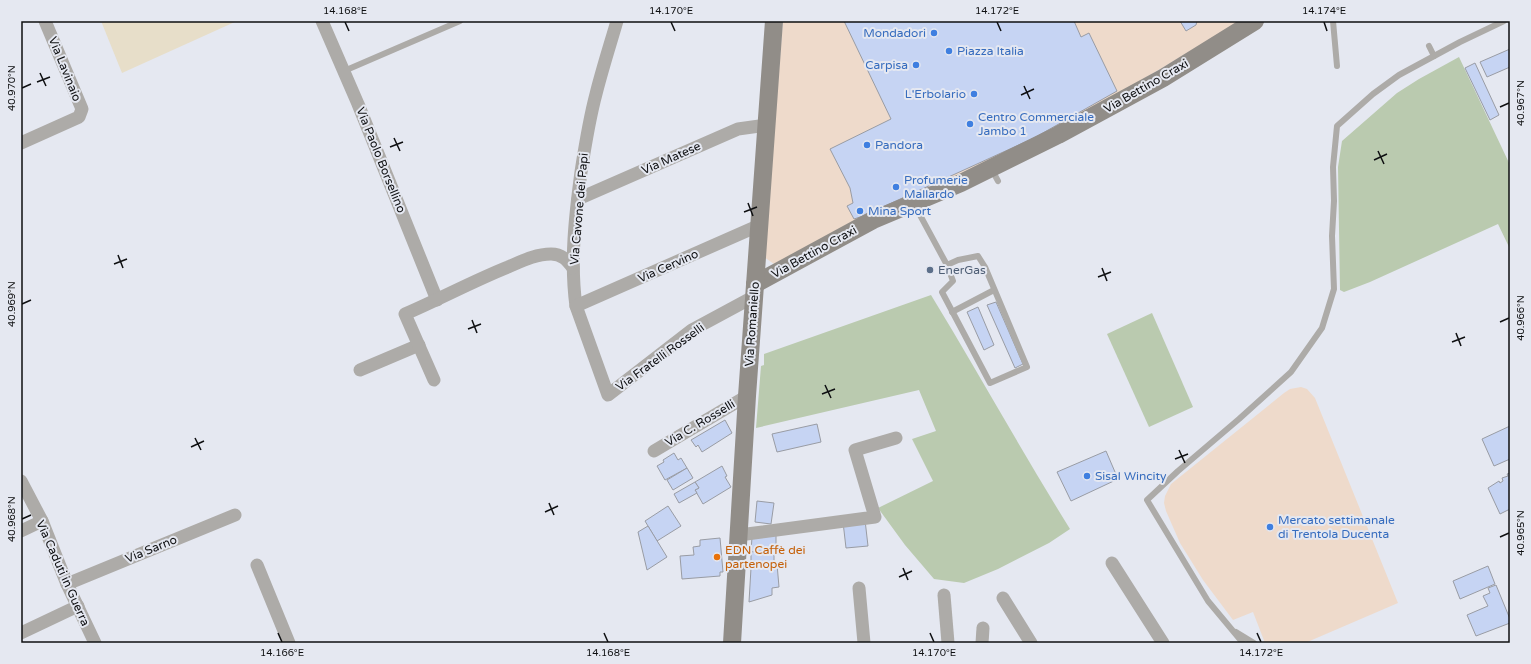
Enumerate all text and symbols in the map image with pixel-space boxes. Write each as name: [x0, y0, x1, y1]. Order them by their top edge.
text: 14.168°E: [323, 5, 367, 17]
text: 14.170°E: [649, 5, 693, 17]
text: 14.172°E: [975, 5, 1019, 17]
text: 14.174°E: [1302, 5, 1346, 17]
place label: Mondadori: [863, 26, 926, 40]
marker: Mondadori: [929, 28, 939, 38]
street label: Via Lavinaio: [46, 35, 84, 103]
place label: Piazza Italia: [957, 44, 1024, 58]
marker: Piazza Italia: [944, 46, 954, 56]
street label: Via Bettino Craxi: [1101, 56, 1191, 116]
place label: Carpisa: [865, 58, 908, 72]
marker: Carpisa: [911, 60, 921, 70]
text: 40.970°N: [6, 65, 18, 111]
text: 40.967°N: [1515, 80, 1527, 126]
place label: L'Erbolario: [905, 87, 966, 101]
marker: L'Erbolario: [969, 89, 979, 99]
street label: Via Paolo Borsellino: [353, 105, 409, 215]
place label: Centro Commerciale Jambo 1: [978, 110, 1094, 138]
marker: Centro Commerciale Jambo 1: [965, 119, 975, 129]
place label: Pandora: [875, 138, 923, 152]
street label: Via Matese: [639, 139, 703, 177]
marker: Pandora: [862, 140, 872, 150]
street label: Via Cavone dei Papi: [567, 152, 591, 266]
place label: Profumerie Mallardo: [904, 173, 968, 201]
marker: Profumerie Mallardo: [891, 182, 901, 192]
place label: Mina Sport: [868, 204, 931, 218]
marker: Mina Sport: [855, 206, 865, 216]
street label: Via Bettino Craxi: [769, 223, 859, 281]
street label: Via Cervino: [636, 246, 700, 286]
place label: EnerGas: [938, 263, 986, 277]
marker: EnerGas: [925, 265, 935, 275]
text: 40.969°N: [6, 281, 18, 327]
street label: Via Romaniello: [742, 281, 762, 367]
text: 40.966°N: [1515, 295, 1527, 341]
street label: Via Fratelli Rosselli: [613, 320, 707, 394]
street label: Via C. Rosselli: [663, 397, 737, 449]
place label: Sisal Wincity: [1095, 469, 1167, 483]
marker: Sisal Wincity: [1082, 471, 1092, 481]
text: 40.968°N: [6, 496, 18, 542]
text: 40.965°N: [1515, 510, 1527, 556]
place label: Mercato settimanale di Trentola Ducenta: [1278, 513, 1395, 541]
street label: Via Caduti in Guerra: [33, 518, 93, 628]
marker: Mercato settimanale di Trentola Ducenta: [1265, 522, 1275, 532]
street label: Via Sarno: [123, 532, 179, 566]
place label: EDN Caffè dei partenopei: [725, 543, 806, 571]
marker: EDN Caffè dei partenopei: [712, 552, 722, 562]
text: 14.166°E: [260, 647, 304, 659]
text: 14.168°E: [586, 647, 630, 659]
text: 14.170°E: [912, 647, 956, 659]
text: 14.172°E: [1239, 647, 1283, 659]

